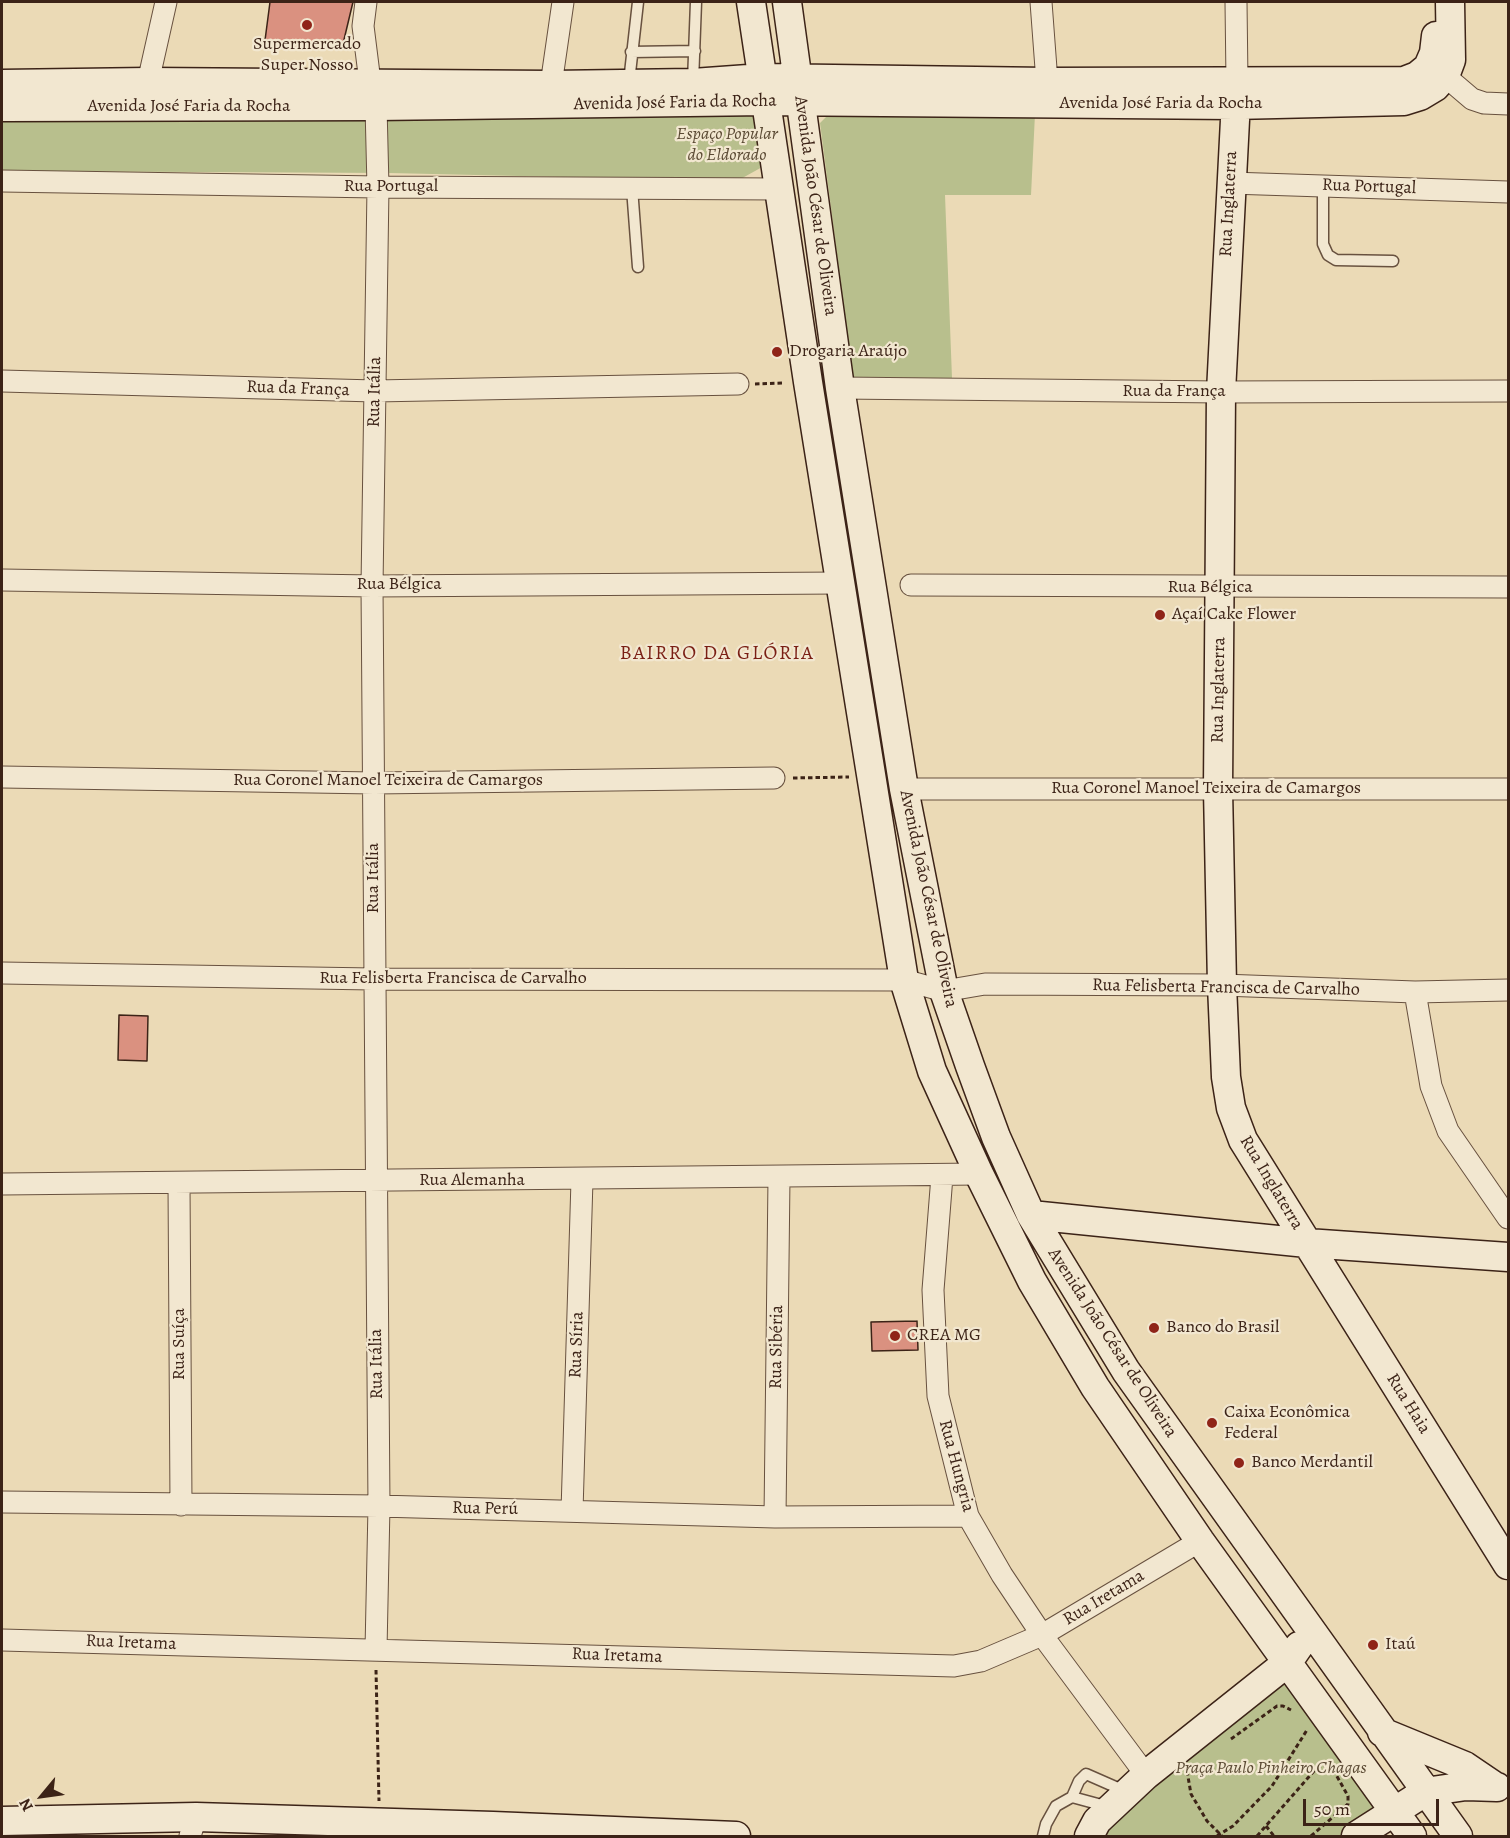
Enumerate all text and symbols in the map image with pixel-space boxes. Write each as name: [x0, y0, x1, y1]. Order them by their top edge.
marker: Supermercado Super Nosso: [300, 18, 314, 32]
place label: Supermercado Super Nosso: [253, 34, 361, 76]
street label: Avenida José Faria da Rocha: [573, 90, 777, 116]
street label: Avenida José Faria da Rocha: [1060, 93, 1262, 115]
street label: Avenida João César de Oliveira: [789, 95, 841, 317]
street label: Avenida José Faria da Rocha: [88, 96, 290, 118]
park label: Espaço Popular do Eldorado: [676, 124, 778, 166]
street label: Rua Inglaterra: [1215, 150, 1243, 258]
street label: Rua Portugal: [1321, 175, 1417, 199]
street label: Rua Portugal: [344, 176, 438, 198]
place label: Drogaria Araújo: [789, 341, 907, 363]
marker: Drogaria Araújo: [770, 345, 784, 359]
street label: Rua Itália: [364, 356, 386, 428]
street label: Rua da França: [246, 376, 350, 402]
street label: Rua da França: [1122, 381, 1226, 403]
street label: Rua Bélgica: [356, 574, 442, 596]
street label: Rua Bélgica: [1167, 577, 1253, 599]
place label: Açaí Cake Flower: [1172, 604, 1296, 626]
marker: Açaí Cake Flower: [1153, 608, 1167, 622]
street label: Rua Inglaterra: [1207, 637, 1231, 743]
district label: BAIRRO DA GLÓRIA: [620, 642, 814, 666]
street label: Rua Coronel Manoel Teixeira de Camargos: [233, 770, 543, 792]
street label: Rua Coronel Manoel Teixeira de Camargos: [1051, 778, 1361, 800]
street label: Avenida João César de Oliveira: [894, 788, 962, 1010]
street label: Rua Itália: [363, 843, 385, 913]
street label: Rua Felisberta Francisca de Carvalho: [319, 968, 587, 990]
street label: Rua Felisberta Francisca de Carvalho: [1092, 975, 1360, 1001]
street label: Rua Inglaterra: [1234, 1132, 1308, 1234]
street label: Rua Alemanha: [419, 1170, 525, 1192]
street label: Avenida João César de Oliveira: [1043, 1244, 1181, 1442]
street label: Rua Sibéria: [765, 1305, 789, 1389]
street label: Rua Suíça: [169, 1308, 191, 1380]
street label: Rua Síria: [565, 1311, 589, 1379]
place label: Banco do Brasil: [1166, 1317, 1279, 1339]
marker: Banco do Brasil: [1147, 1321, 1161, 1335]
place label: CREA MG: [907, 1325, 981, 1347]
street label: Rua Itália: [366, 1328, 388, 1400]
marker: CREA MG: [888, 1329, 902, 1343]
street label: Rua Haia: [1381, 1370, 1435, 1438]
place label: Caixa Econômica Federal: [1224, 1402, 1350, 1444]
marker: Caixa Econômica Federal: [1205, 1416, 1219, 1430]
street label: Rua Hungria: [933, 1417, 979, 1515]
place label: Banco Merdantil: [1251, 1452, 1373, 1474]
marker: Banco Merdantil: [1232, 1456, 1246, 1470]
street label: Rua Perú: [452, 1498, 518, 1520]
street label: Rua Iretama: [1059, 1565, 1149, 1631]
street label: Rua Iretama: [85, 1631, 177, 1655]
place label: Itaú: [1385, 1634, 1416, 1656]
marker: Itaú: [1366, 1638, 1380, 1652]
street label: Rua Iretama: [571, 1644, 663, 1668]
park label: Praça Paulo Pinheiro Chagas: [1175, 1758, 1367, 1780]
north arrow: [12, 1766, 72, 1826]
scale bar: [1306, 1787, 1442, 1825]
text: N: [14, 1794, 39, 1815]
text: 50 m: [1314, 1797, 1350, 1821]

